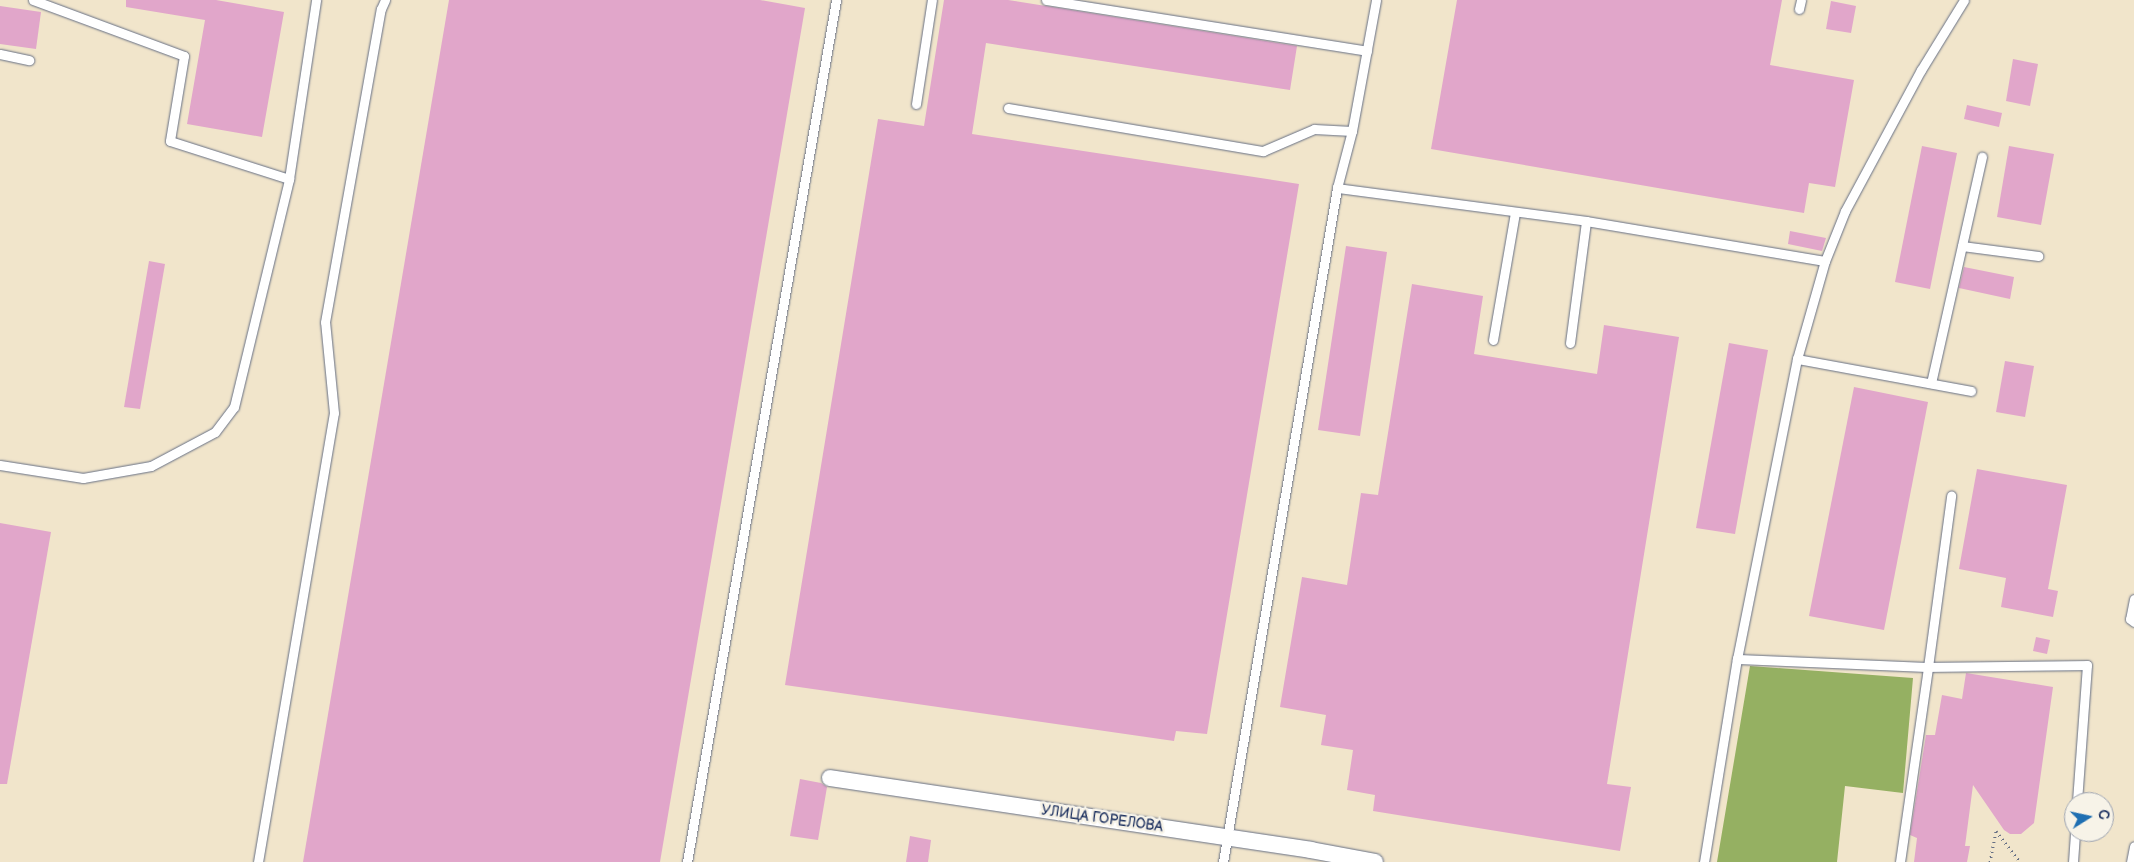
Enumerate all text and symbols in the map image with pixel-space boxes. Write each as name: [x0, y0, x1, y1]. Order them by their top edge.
north arrow: [2064, 792, 2114, 842]
street label: УЛИЦА ГОРЕЛОВА: [1040, 802, 1164, 836]
text: С: [2094, 808, 2112, 821]

